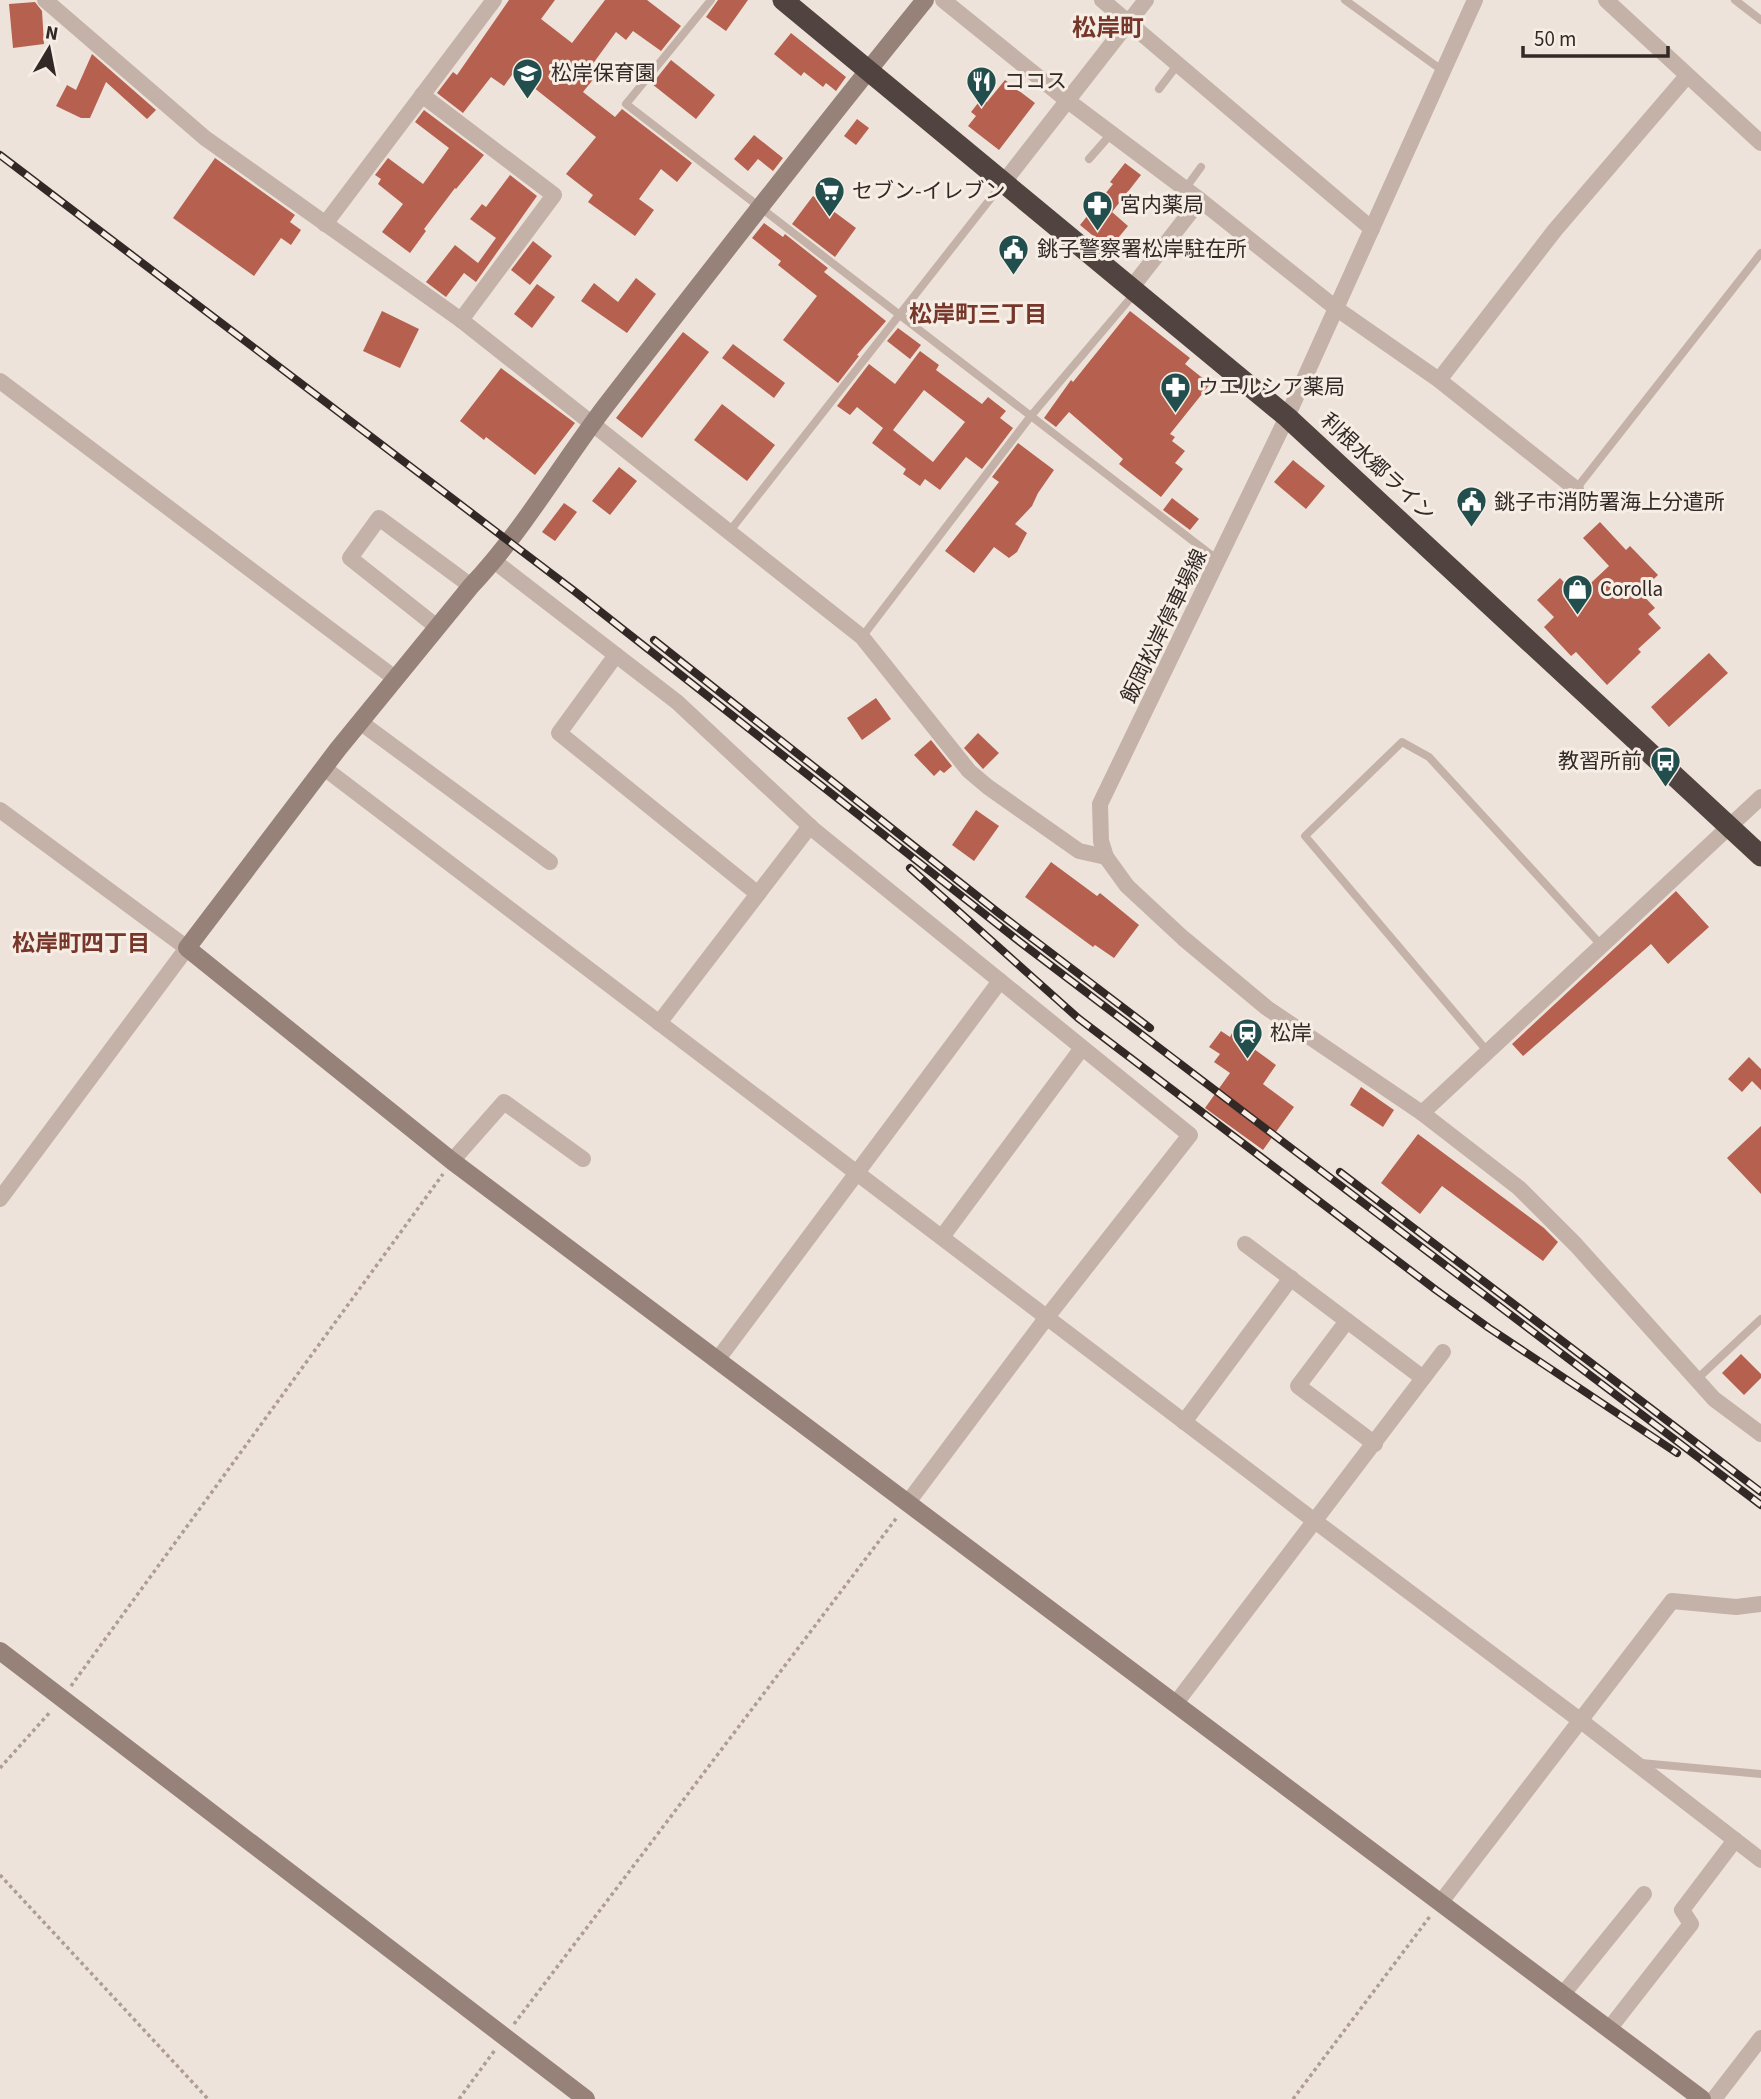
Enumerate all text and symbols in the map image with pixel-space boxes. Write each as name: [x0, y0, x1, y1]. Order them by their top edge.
district label: 松岸町: [1072, 11, 1144, 46]
north arrow: [14, 14, 84, 84]
scale bar: [1523, 14, 1668, 58]
text: N: [43, 19, 60, 48]
text: 50 m: [1534, 24, 1576, 54]
school or university icon: 松岸保育園: [511, 56, 545, 100]
place label: 松岸保育園: [551, 58, 656, 88]
restaurant icon: ココス: [964, 64, 998, 108]
place label: ココス: [1004, 66, 1067, 96]
supermarket icon: セブン-イレブン: [812, 174, 846, 218]
place label: セブン-イレブン: [852, 176, 1006, 206]
pharmacy icon: 宮内薬局: [1080, 188, 1114, 232]
place label: 宮内薬局: [1120, 190, 1204, 220]
public building icon: 銚子警察署松岸駐在所: [997, 232, 1031, 276]
place label: 銚子警察署松岸駐在所: [1037, 234, 1247, 264]
district label: 松岸町三丁目: [909, 298, 1047, 331]
pharmacy icon: ウエルシア薬局: [1158, 370, 1192, 414]
place label: ウエルシア薬局: [1198, 372, 1345, 402]
street label: 利根水郷ライン: [1314, 406, 1442, 528]
public building icon: 銚子市消防署海上分遣所: [1454, 485, 1488, 529]
place label: 銚子市消防署海上分遣所: [1494, 487, 1725, 517]
street label: 飯岡松岸停車場線: [1114, 544, 1214, 708]
shop icon: Corolla: [1560, 572, 1594, 616]
place label: Corolla: [1600, 574, 1663, 604]
bus stop icon: 教習所前: [1648, 744, 1682, 788]
place label: 教習所前: [1558, 746, 1642, 776]
district label: 松岸町四丁目: [12, 927, 150, 960]
station icon: 松岸: [1230, 1016, 1264, 1060]
place label: 松岸: [1270, 1018, 1312, 1048]

